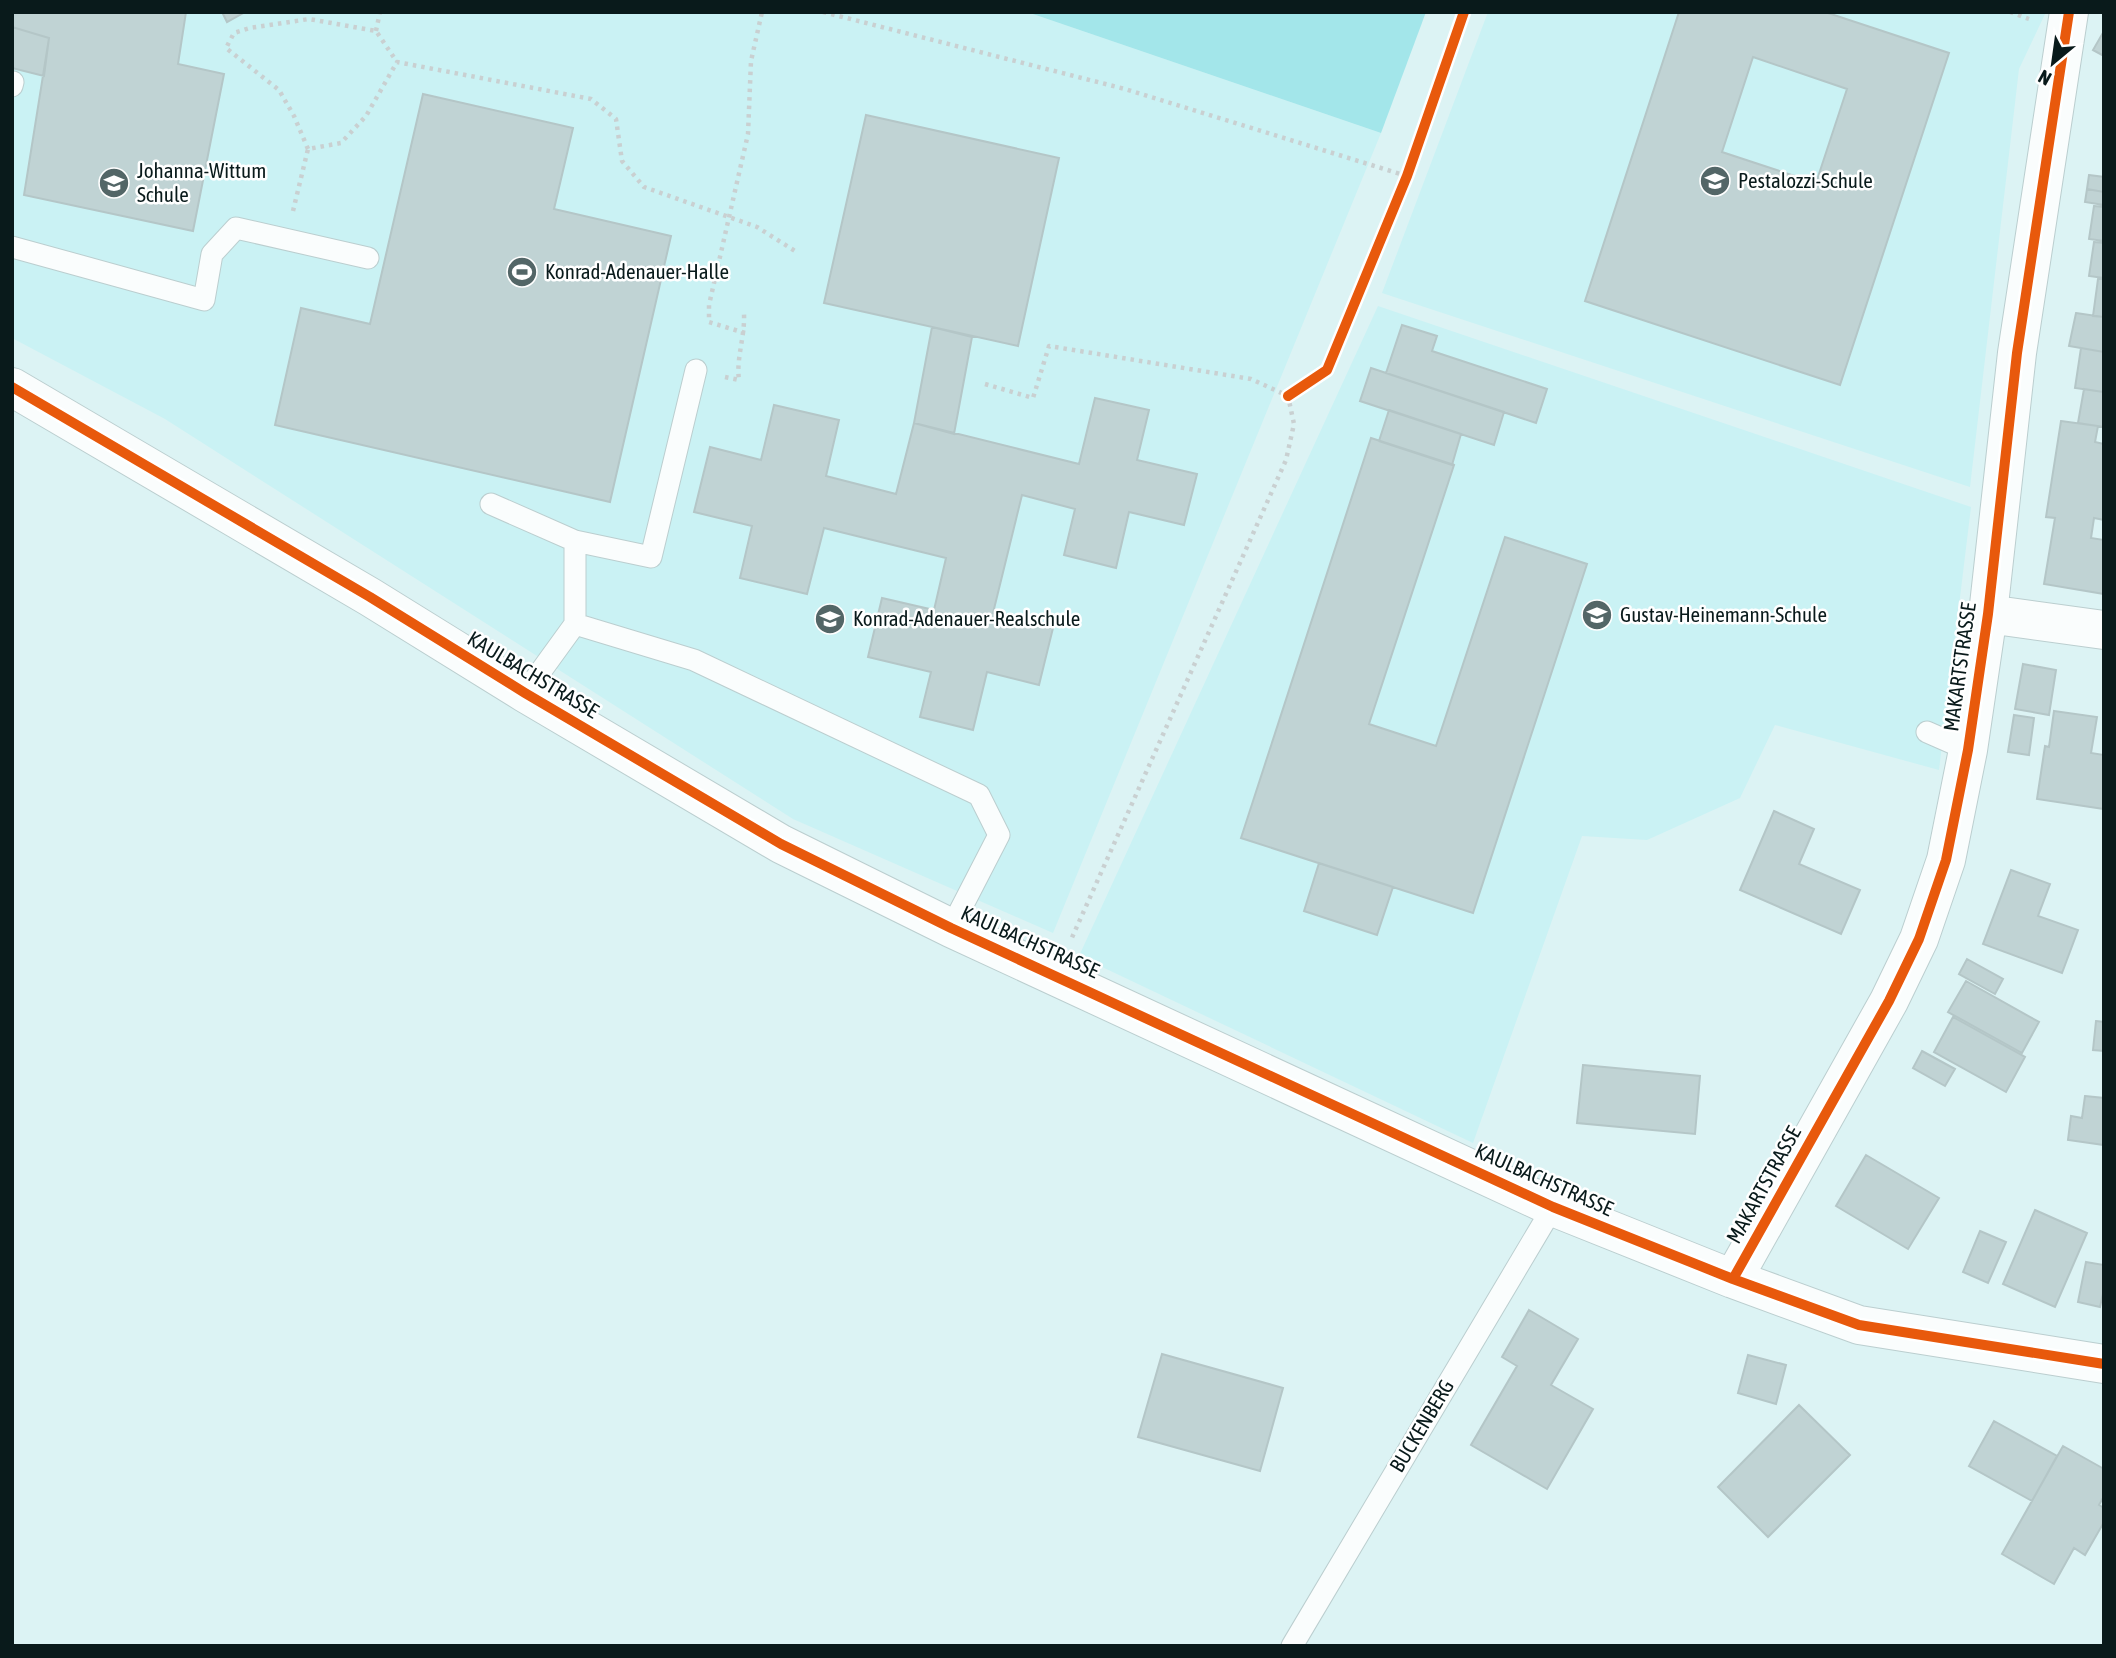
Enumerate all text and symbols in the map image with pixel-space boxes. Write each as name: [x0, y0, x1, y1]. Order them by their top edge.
north arrow: [2018, 28, 2088, 98]
text: N: [2035, 66, 2055, 90]
place label: Johanna-Wittum Schule: [137, 158, 266, 206]
school or university icon: Pestalozzi-Schule: [1698, 164, 1732, 198]
school or university icon: Johanna-Wittum Schule: [97, 166, 131, 200]
place label: Pestalozzi-Schule: [1738, 168, 1873, 192]
sports icon: Konrad-Adenauer-Halle: [505, 255, 539, 289]
place label: Konrad-Adenauer-Halle: [545, 259, 729, 283]
school or university icon: Gustav-Heinemann-Schule: [1580, 598, 1614, 632]
street label: MAKARTSTRASSE: [1938, 601, 1980, 733]
school or university icon: Konrad-Adenauer-Realschule: [813, 602, 847, 636]
place label: Gustav-Heinemann-Schule: [1620, 602, 1827, 626]
place label: Konrad-Adenauer-Realschule: [853, 606, 1080, 630]
street label: KAULBACHSTRASSE: [464, 626, 603, 723]
street label: KAULBACHSTRASSE: [958, 900, 1103, 982]
street label: MAKARTSTRASSE: [1721, 1122, 1805, 1247]
street label: KAULBACHSTRASSE: [1472, 1138, 1617, 1220]
street label: BUCKENBERG: [1384, 1375, 1458, 1476]

